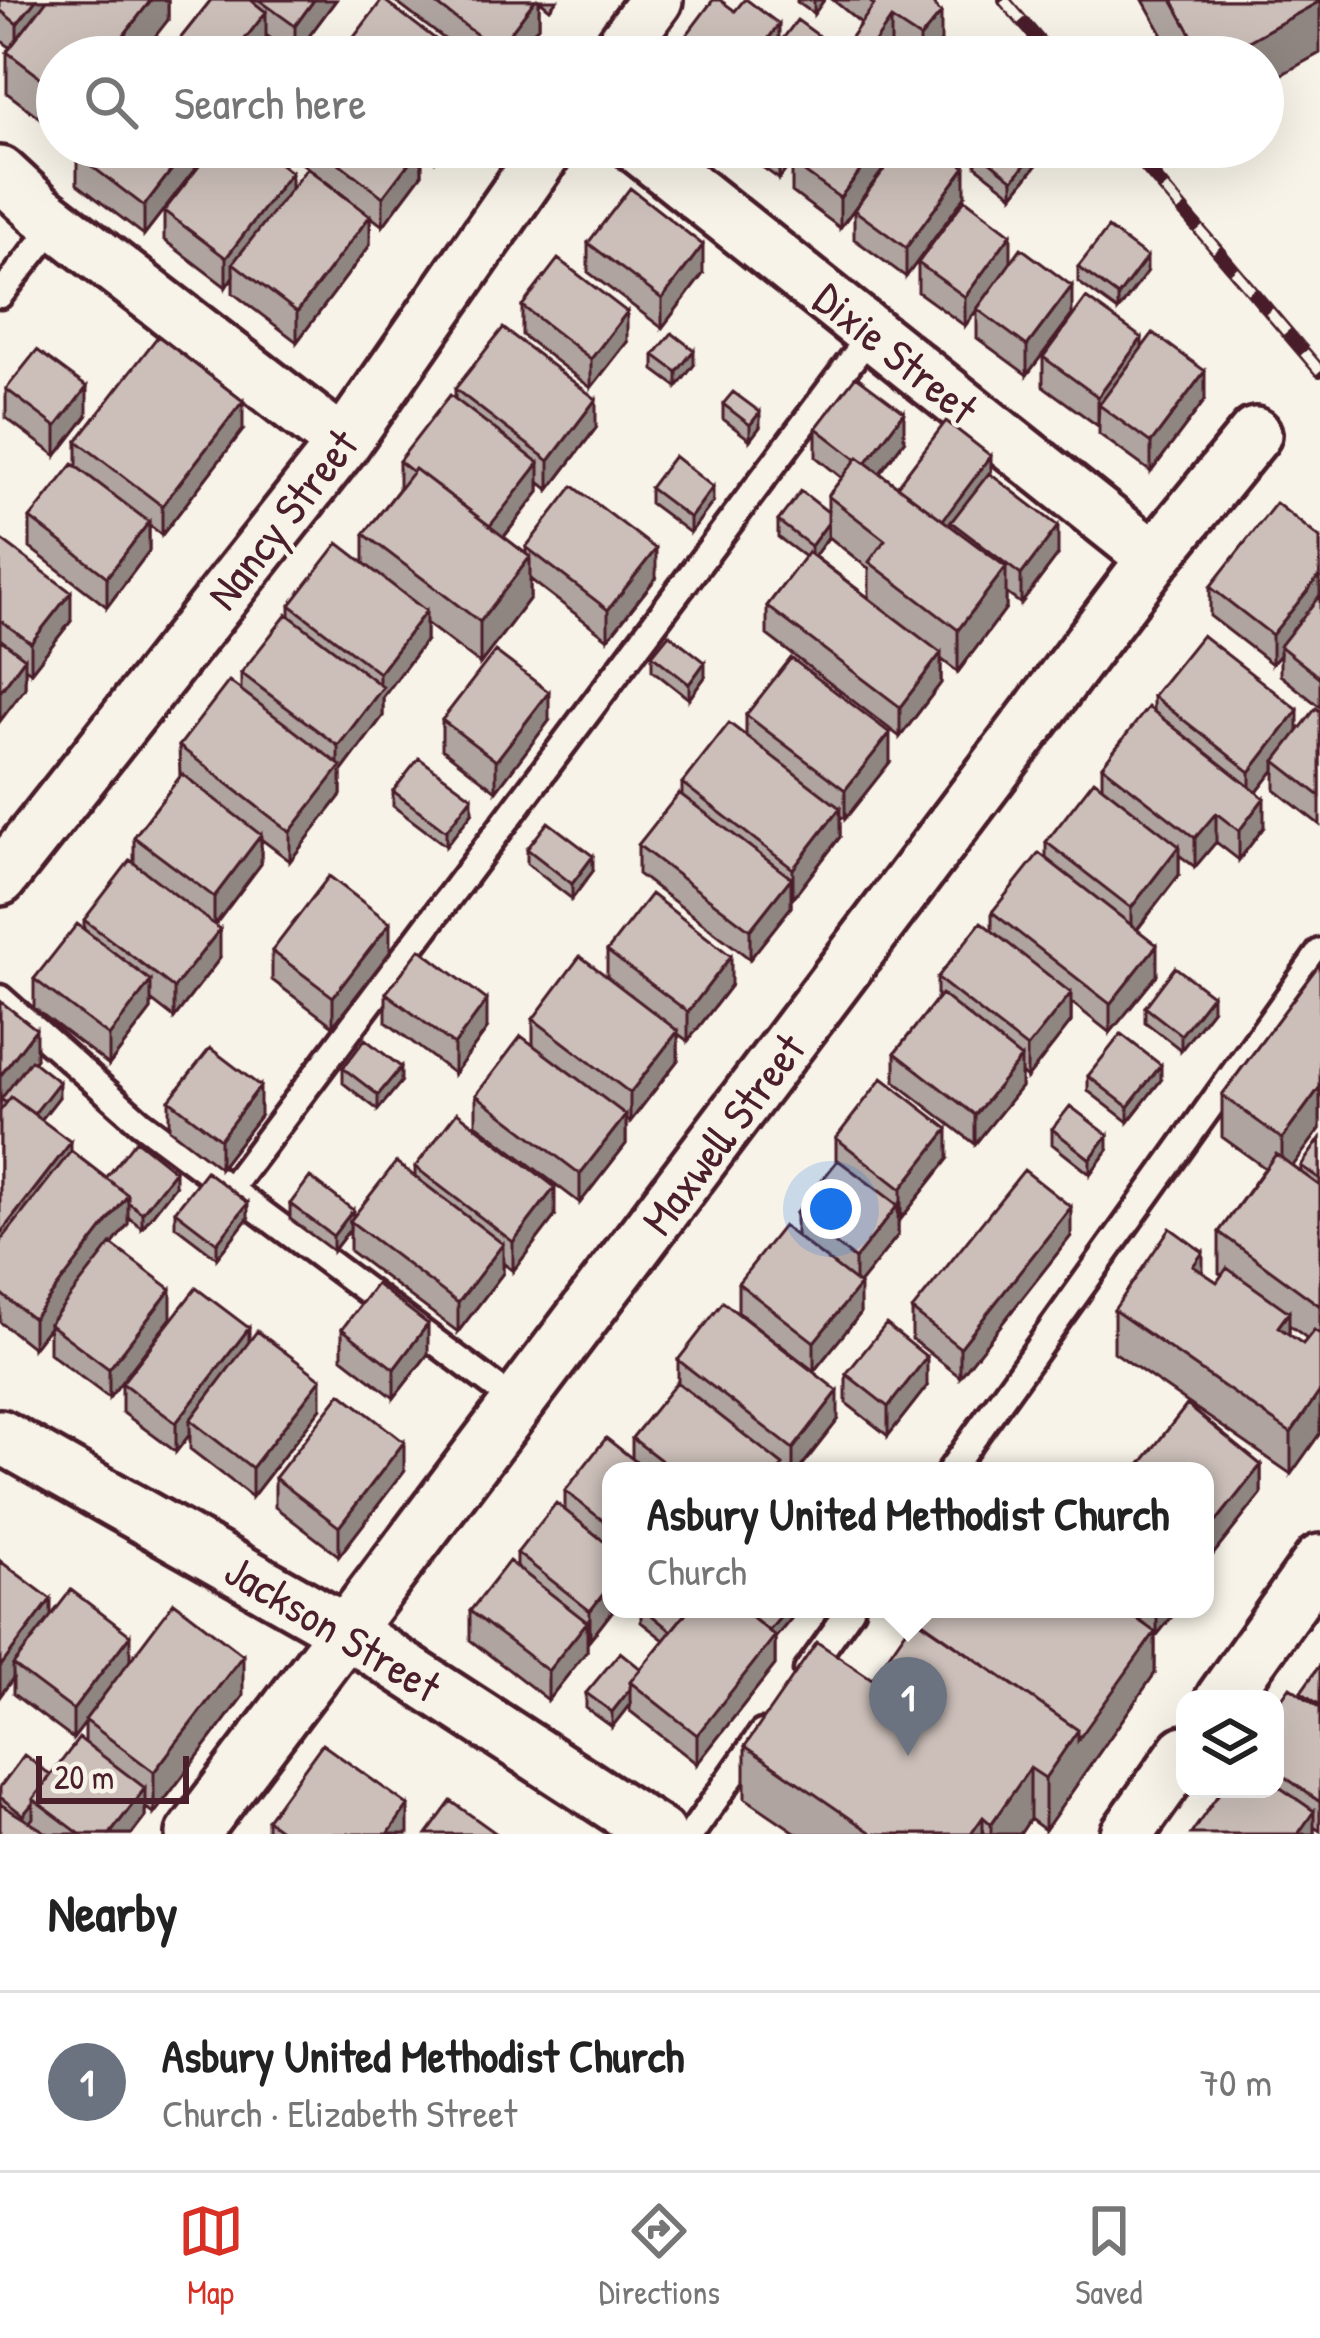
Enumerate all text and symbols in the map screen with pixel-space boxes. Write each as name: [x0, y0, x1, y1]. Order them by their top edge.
search box: [36, 36, 1284, 168]
icon: search: [78, 69, 144, 135]
text: Search here: [174, 72, 366, 133]
street label: Dixie Street: [801, 268, 992, 438]
street label: Nancy Street: [192, 415, 372, 622]
street label: Maxwell Street: [627, 1020, 819, 1247]
your location: [801, 1179, 861, 1239]
popup: [602, 1462, 1214, 1618]
text: Asbury United Methodist Church: [647, 1483, 1169, 1544]
street label: Jackson Street: [214, 1539, 453, 1716]
text: Church: [647, 1544, 747, 1597]
pin: 1: [869, 1657, 947, 1756]
map controls: [1176, 1690, 1284, 1798]
button: layers: [1176, 1690, 1284, 1798]
scale bar: [36, 1750, 189, 1803]
text: 20 m: [54, 1755, 114, 1799]
text: Nearby: [48, 1878, 178, 1947]
text: Asbury United Methodist Church: [162, 2025, 684, 2086]
text: 1: [80, 2055, 94, 2108]
text: 70 m: [1200, 2055, 1272, 2108]
text: Church · Elizabeth Street: [162, 2086, 517, 2139]
tab: Map: [178, 2198, 244, 2314]
tab: Directions: [599, 2198, 720, 2314]
tab: Saved: [1075, 2198, 1142, 2314]

